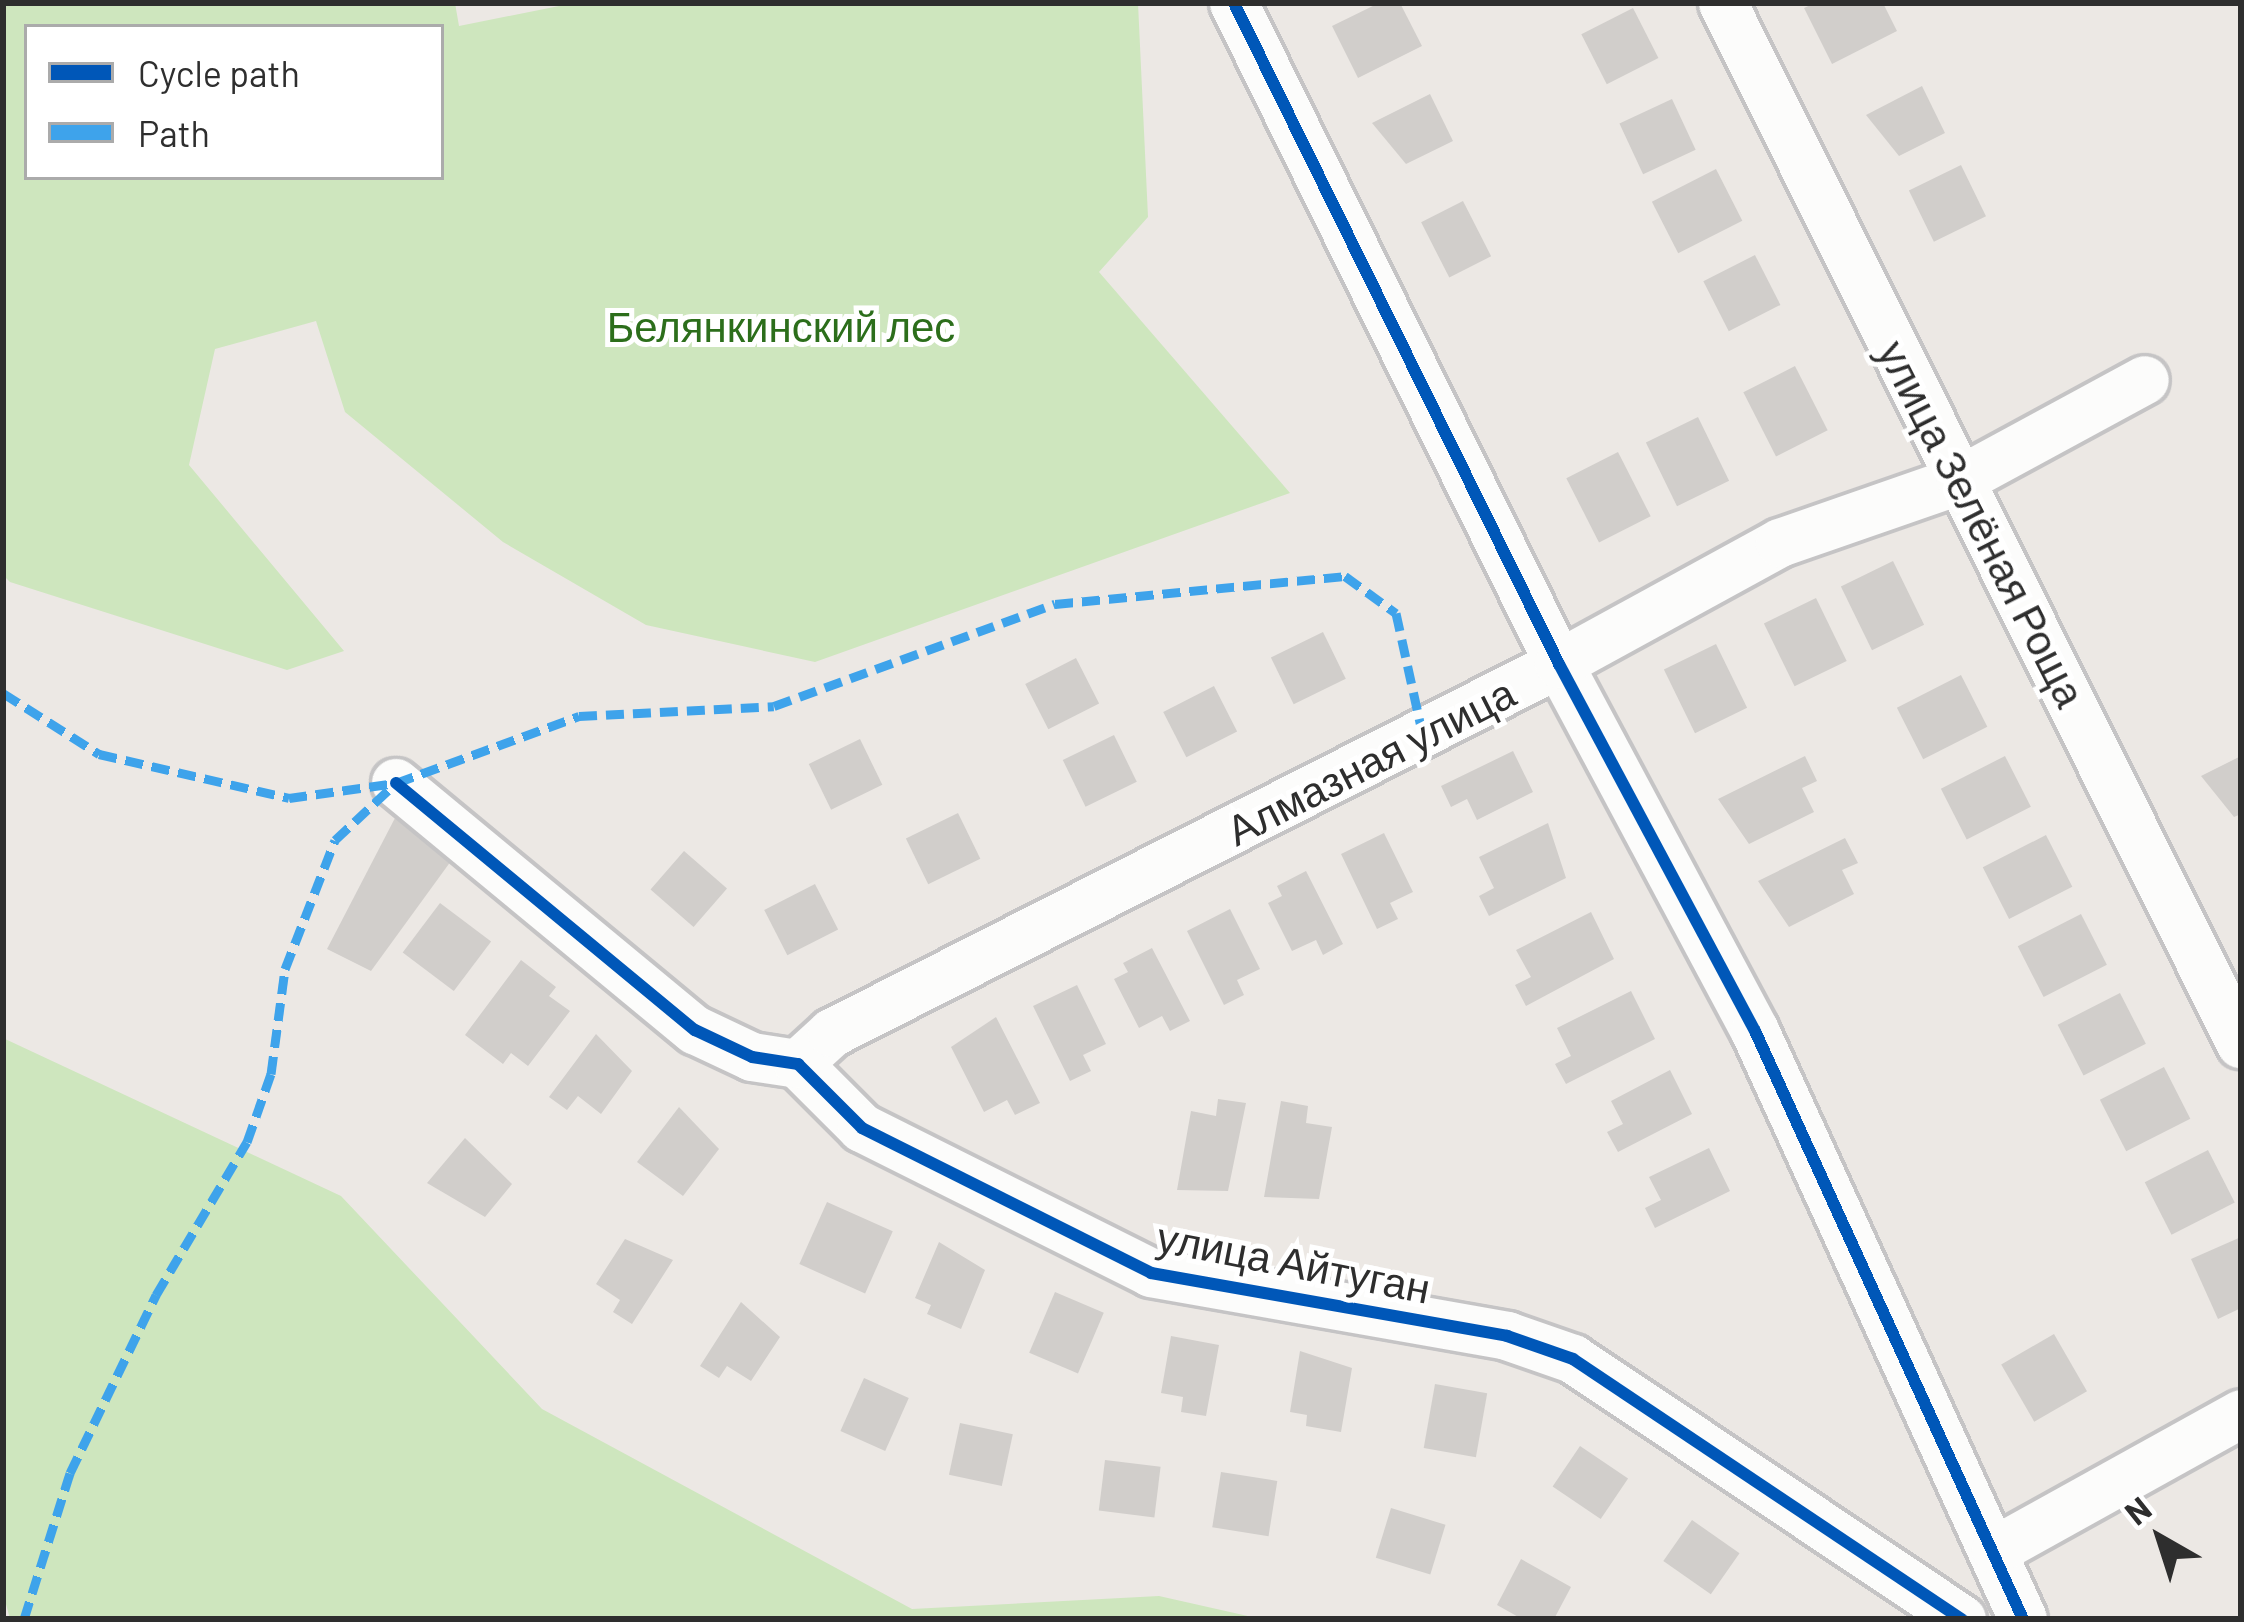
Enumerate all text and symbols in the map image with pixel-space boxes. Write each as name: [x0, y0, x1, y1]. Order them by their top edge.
legend: [24, 24, 444, 180]
text: Cycle path: [138, 51, 300, 94]
text: Path: [138, 111, 210, 154]
park label: Белянкинский лес: [607, 300, 955, 350]
street label: улица Зелёная Роща: [1869, 331, 2097, 715]
street label: Алмазная улица: [1217, 666, 1523, 854]
street label: улица Айтуган: [1153, 1210, 1435, 1312]
north arrow: [2100, 1478, 2220, 1598]
text: N: [2116, 1488, 2158, 1532]

